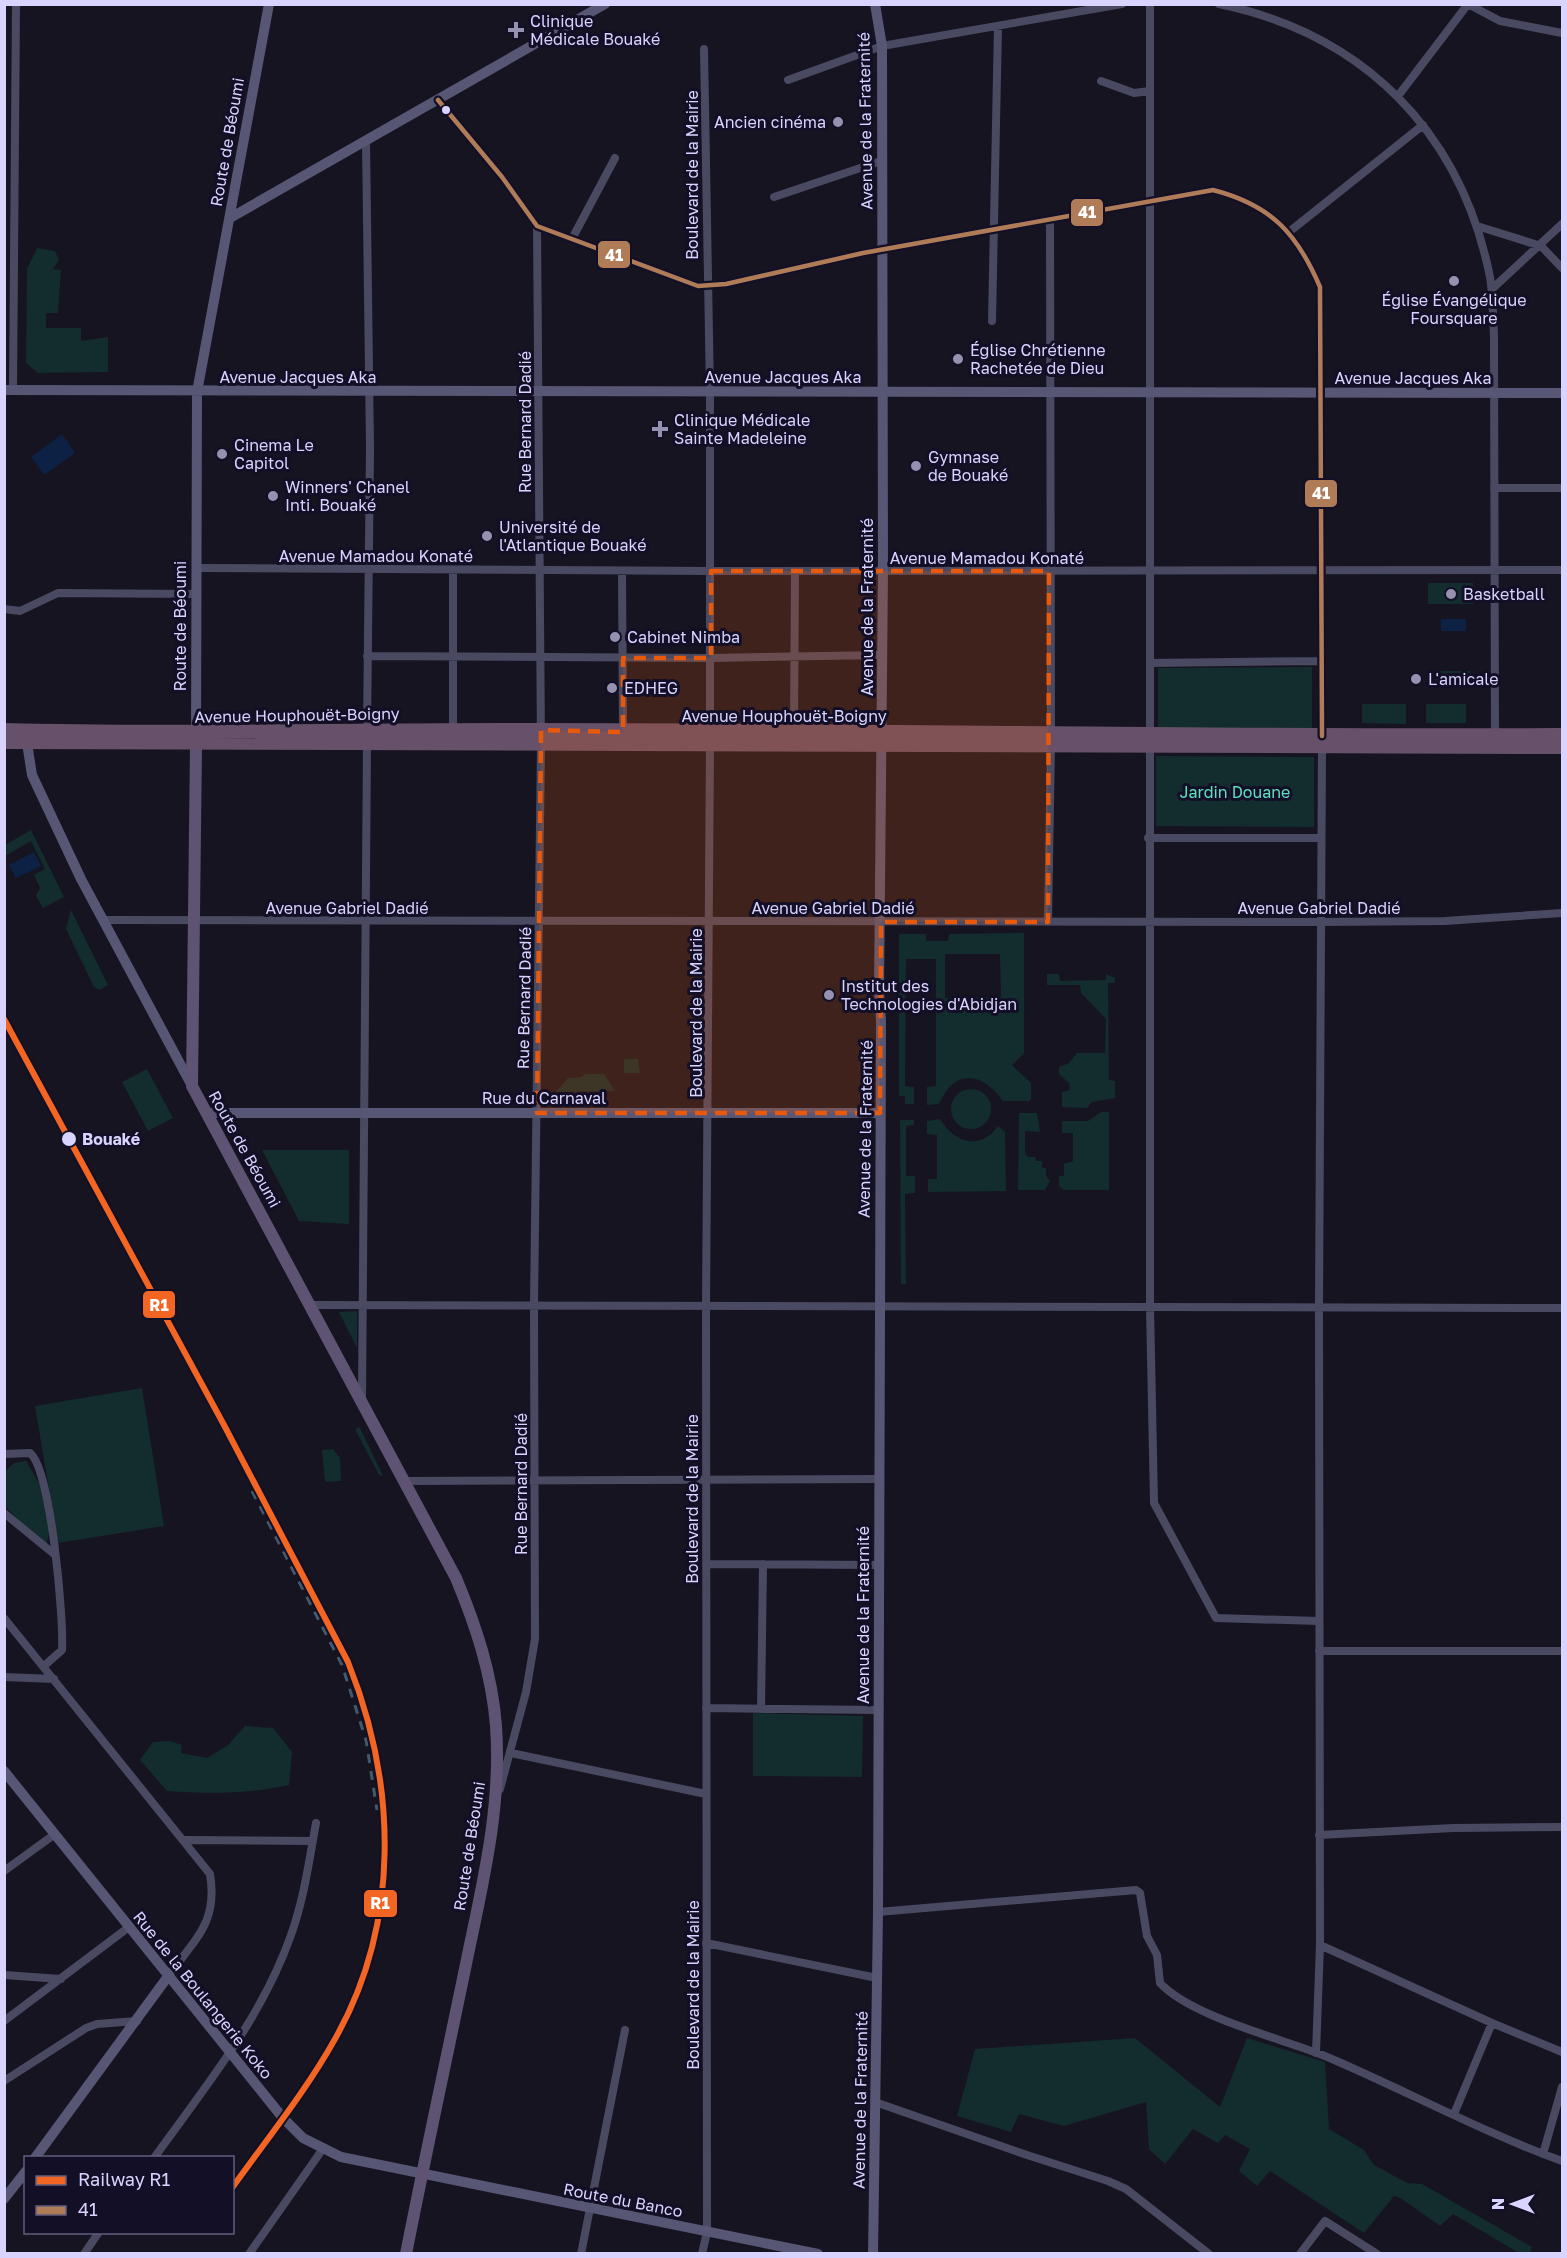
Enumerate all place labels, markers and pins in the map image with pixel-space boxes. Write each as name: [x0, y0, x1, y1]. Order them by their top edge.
place label: Clinique Médicale Bouaké: [530, 11, 660, 49]
marker: Clinique Médicale Bouaké: [507, 21, 525, 39]
unlabelled marker: [440, 104, 452, 116]
place label: Ancien cinéma: [714, 112, 826, 132]
marker: Ancien cinéma: [831, 115, 845, 129]
marker: Église Évangélique Foursquare: [1447, 274, 1461, 288]
place label: Église Évangélique Foursquare: [1382, 290, 1526, 328]
place label: Église Chrétienne Rachetée de Dieu: [970, 340, 1106, 378]
marker: Église Chrétienne Rachetée de Dieu: [951, 352, 965, 366]
place label: Clinique Médicale Sainte Madeleine: [674, 410, 810, 448]
marker: Clinique Médicale Sainte Madeleine: [651, 420, 669, 438]
place label: Cinema Le Capitol: [234, 435, 314, 473]
marker: Cinema Le Capitol: [215, 447, 229, 461]
place label: Gymnase de Bouaké: [928, 447, 1008, 485]
marker: Gymnase de Bouaké: [909, 459, 923, 473]
place label: Winners' Chanel Inti. Bouaké: [285, 477, 410, 515]
marker: Winners' Chanel Inti. Bouaké: [266, 489, 280, 503]
place label: Université de l'Atlantique Bouaké: [499, 517, 647, 555]
marker: Université de l'Atlantique Bouaké: [480, 529, 494, 543]
place label: Basketball: [1463, 584, 1545, 604]
marker: Basketball: [1444, 587, 1458, 601]
place label: Cabinet Nimba: [627, 627, 740, 647]
marker: Cabinet Nimba: [608, 630, 622, 644]
place label: L'amicale: [1428, 669, 1499, 689]
marker: L'amicale: [1409, 672, 1423, 686]
place label: EDHEG: [624, 678, 678, 698]
marker: EDHEG: [605, 681, 619, 695]
place label: Institut des Technologies d'Abidjan: [841, 976, 1017, 1014]
marker: Institut des Technologies d'Abidjan: [822, 988, 836, 1002]
place label: Bouaké: [82, 1129, 140, 1149]
marker: Bouaké: [60, 1130, 78, 1148]

